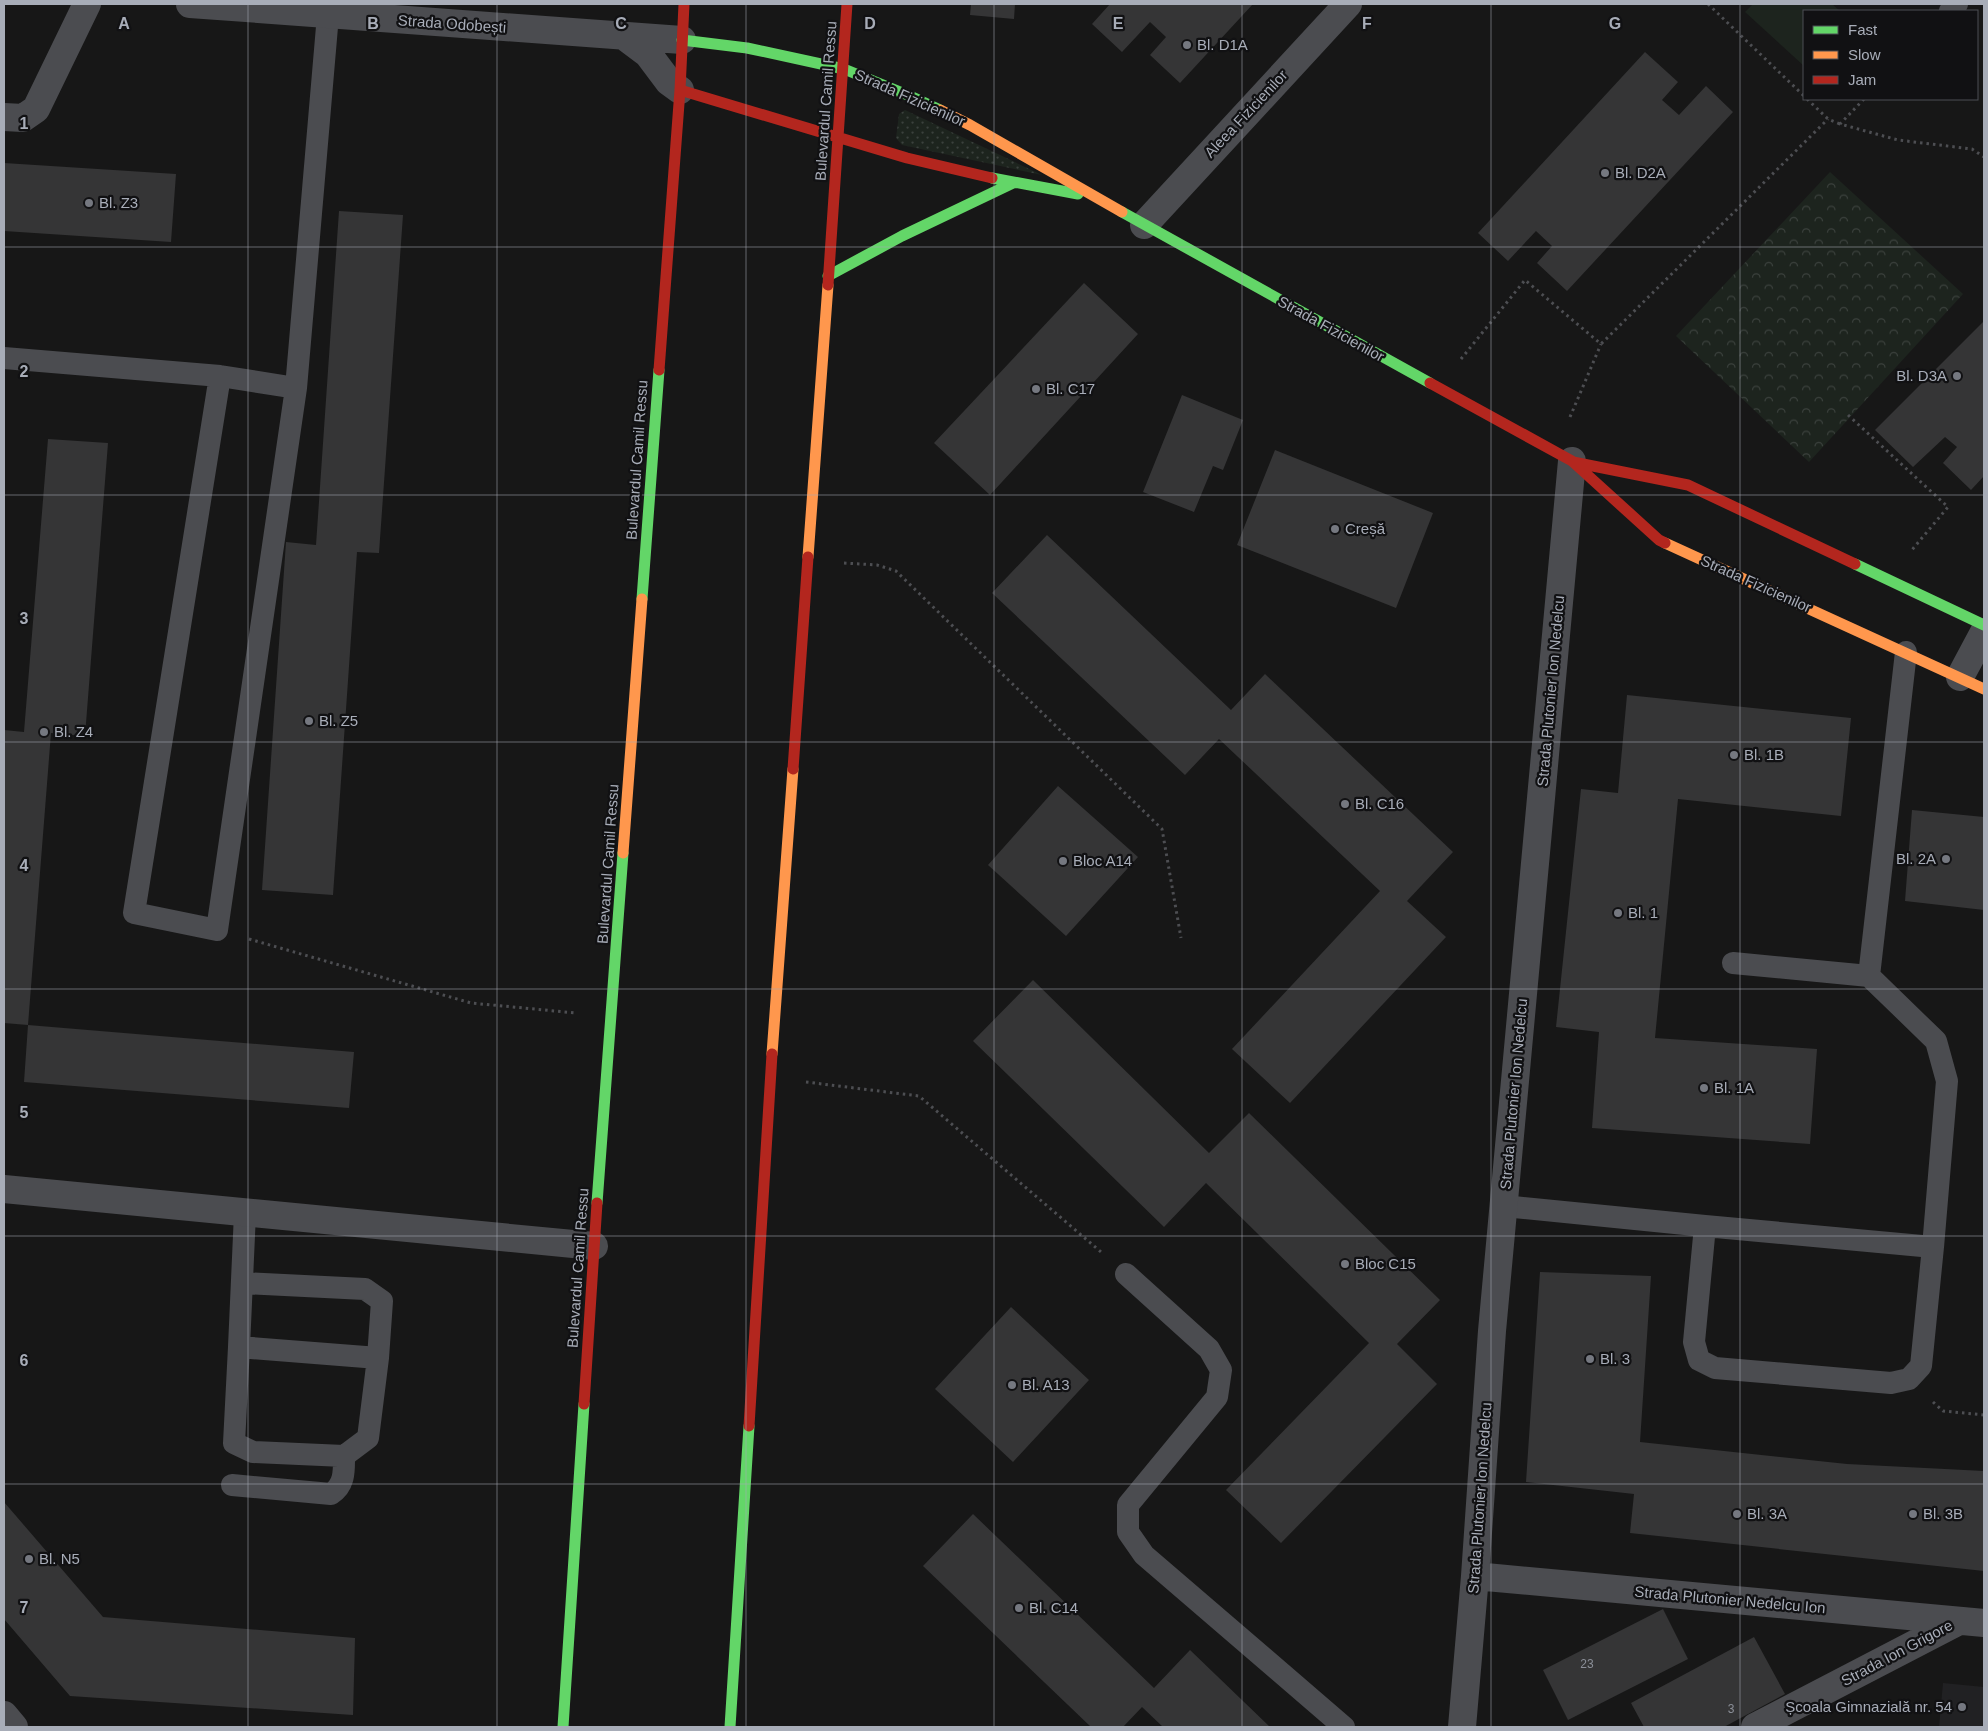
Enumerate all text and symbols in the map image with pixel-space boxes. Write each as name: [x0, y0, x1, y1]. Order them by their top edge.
legend: [1803, 10, 1978, 100]
street label: Strada Odobești: [397, 11, 507, 36]
text: A: [118, 15, 130, 32]
text: B: [367, 15, 379, 32]
text: C: [615, 15, 627, 32]
text: D: [864, 15, 876, 32]
text: E: [1113, 15, 1124, 32]
text: F: [1362, 15, 1372, 32]
text: G: [1609, 15, 1621, 32]
street label: Bulevardul Camil Ressu: [811, 21, 840, 181]
text: Fast: [1848, 21, 1878, 38]
place label: Bl. D1A: [1197, 36, 1248, 53]
marker: Bl. D1A: [1181, 39, 1193, 51]
text: Slow: [1848, 46, 1881, 63]
street label: Strada Fizicienilor: [852, 66, 968, 130]
street label: Aleea Fizicienilor: [1201, 66, 1291, 161]
text: Jam: [1848, 71, 1876, 88]
text: 1: [20, 115, 29, 132]
place label: Bl. D2A: [1615, 164, 1666, 181]
marker: Bl. D2A: [1599, 167, 1611, 179]
place label: Bl. Z3: [99, 194, 138, 211]
marker: Bl. Z3: [83, 197, 95, 209]
street label: Strada Fizicienilor: [1275, 292, 1387, 365]
text: 2: [20, 363, 29, 380]
place label: Bl. D3A: [1896, 367, 1947, 384]
marker: Bl. D3A: [1951, 370, 1963, 382]
street label: Bulevardul Camil Ressu: [622, 380, 651, 540]
place label: Bl. C17: [1046, 380, 1095, 397]
marker: Bl. C17: [1030, 383, 1042, 395]
place label: Creșă: [1345, 520, 1386, 537]
marker: Creșă: [1329, 523, 1341, 535]
street label: Strada Fizicienilor: [1698, 552, 1814, 616]
street label: Strada Plutonier Ion Nedelcu: [1534, 595, 1567, 787]
text: 3: [20, 610, 29, 627]
place label: Bl. Z5: [319, 712, 358, 729]
marker: Bl. Z5: [303, 715, 315, 727]
place label: Bl. Z4: [54, 723, 93, 740]
marker: Bl. Z4: [38, 726, 50, 738]
place label: Bl. 1B: [1744, 746, 1784, 763]
marker: Bl. 1B: [1728, 749, 1740, 761]
street label: Bulevardul Camil Ressu: [593, 784, 622, 944]
place label: Bl. C16: [1355, 795, 1404, 812]
marker: Bl. C16: [1339, 798, 1351, 810]
place label: Bl. 2A: [1896, 850, 1936, 867]
place label: Bloc A14: [1073, 852, 1132, 869]
marker: Bl. 2A: [1940, 853, 1952, 865]
marker: Bloc A14: [1057, 855, 1069, 867]
text: 4: [20, 857, 29, 874]
place label: Bl. 1: [1628, 904, 1658, 921]
marker: Bl. 1: [1612, 907, 1624, 919]
street label: Strada Plutonier Ion Nedelcu: [1497, 998, 1530, 1190]
place label: Bl. 1A: [1714, 1079, 1754, 1096]
marker: Bl. 1A: [1698, 1082, 1710, 1094]
text: 5: [20, 1104, 29, 1121]
street label: Bulevardul Camil Ressu: [563, 1188, 592, 1348]
place label: Bloc C15: [1355, 1255, 1416, 1272]
marker: Bloc C15: [1339, 1258, 1351, 1270]
place label: Bl. 3: [1600, 1350, 1630, 1367]
text: 6: [20, 1352, 29, 1369]
marker: Bl. 3: [1584, 1353, 1596, 1365]
place label: Bl. A13: [1022, 1376, 1070, 1393]
marker: Bl. A13: [1006, 1379, 1018, 1391]
street label: Strada Plutonier Ion Nedelcu: [1464, 1402, 1495, 1594]
place label: Bl. 3A: [1747, 1505, 1787, 1522]
place label: Bl. 3B: [1923, 1505, 1963, 1522]
marker: Bl. 3A: [1731, 1508, 1743, 1520]
marker: Bl. 3B: [1907, 1508, 1919, 1520]
place label: Bl. N5: [39, 1550, 80, 1567]
marker: Bl. N5: [23, 1553, 35, 1565]
street label: Strada Plutonier Nedelcu Ion: [1634, 1583, 1826, 1616]
text: 7: [20, 1599, 29, 1616]
place label: Bl. C14: [1029, 1599, 1078, 1616]
marker: Bl. C14: [1013, 1602, 1025, 1614]
street label: Strada Ion Grigore: [1838, 1616, 1955, 1689]
house number: 23: [1580, 1657, 1594, 1671]
place label: Școala Gimnazială nr. 54: [1785, 1698, 1952, 1715]
marker: Școala Gimnazială nr. 54: [1956, 1701, 1968, 1713]
house number: 3: [1728, 1702, 1735, 1716]

